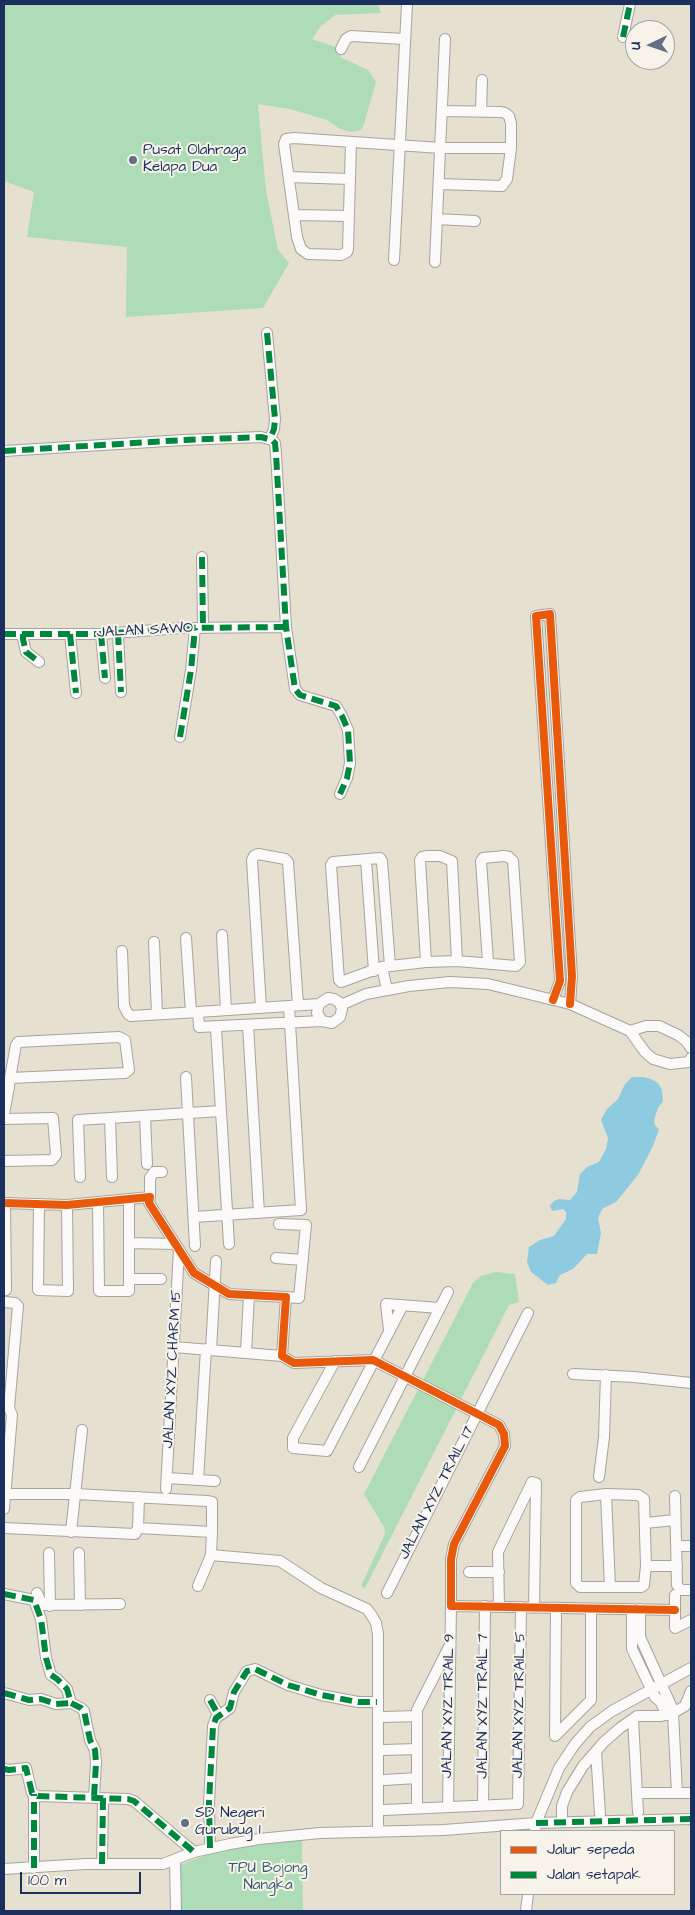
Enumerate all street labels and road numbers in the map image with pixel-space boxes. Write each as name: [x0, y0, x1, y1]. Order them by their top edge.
street label: JALAN SAWO: [96, 619, 194, 643]
street label: JALAN XYZ CHARM 15: [160, 1289, 186, 1449]
street label: JALAN XYZ TRAIL 17: [396, 1423, 478, 1563]
street label: JALAN XYZ TRAIL 5: [510, 1632, 530, 1778]
street label: JALAN XYZ TRAIL 7: [475, 1633, 493, 1779]
street label: JALAN XYZ TRAIL 9: [439, 1634, 459, 1778]

